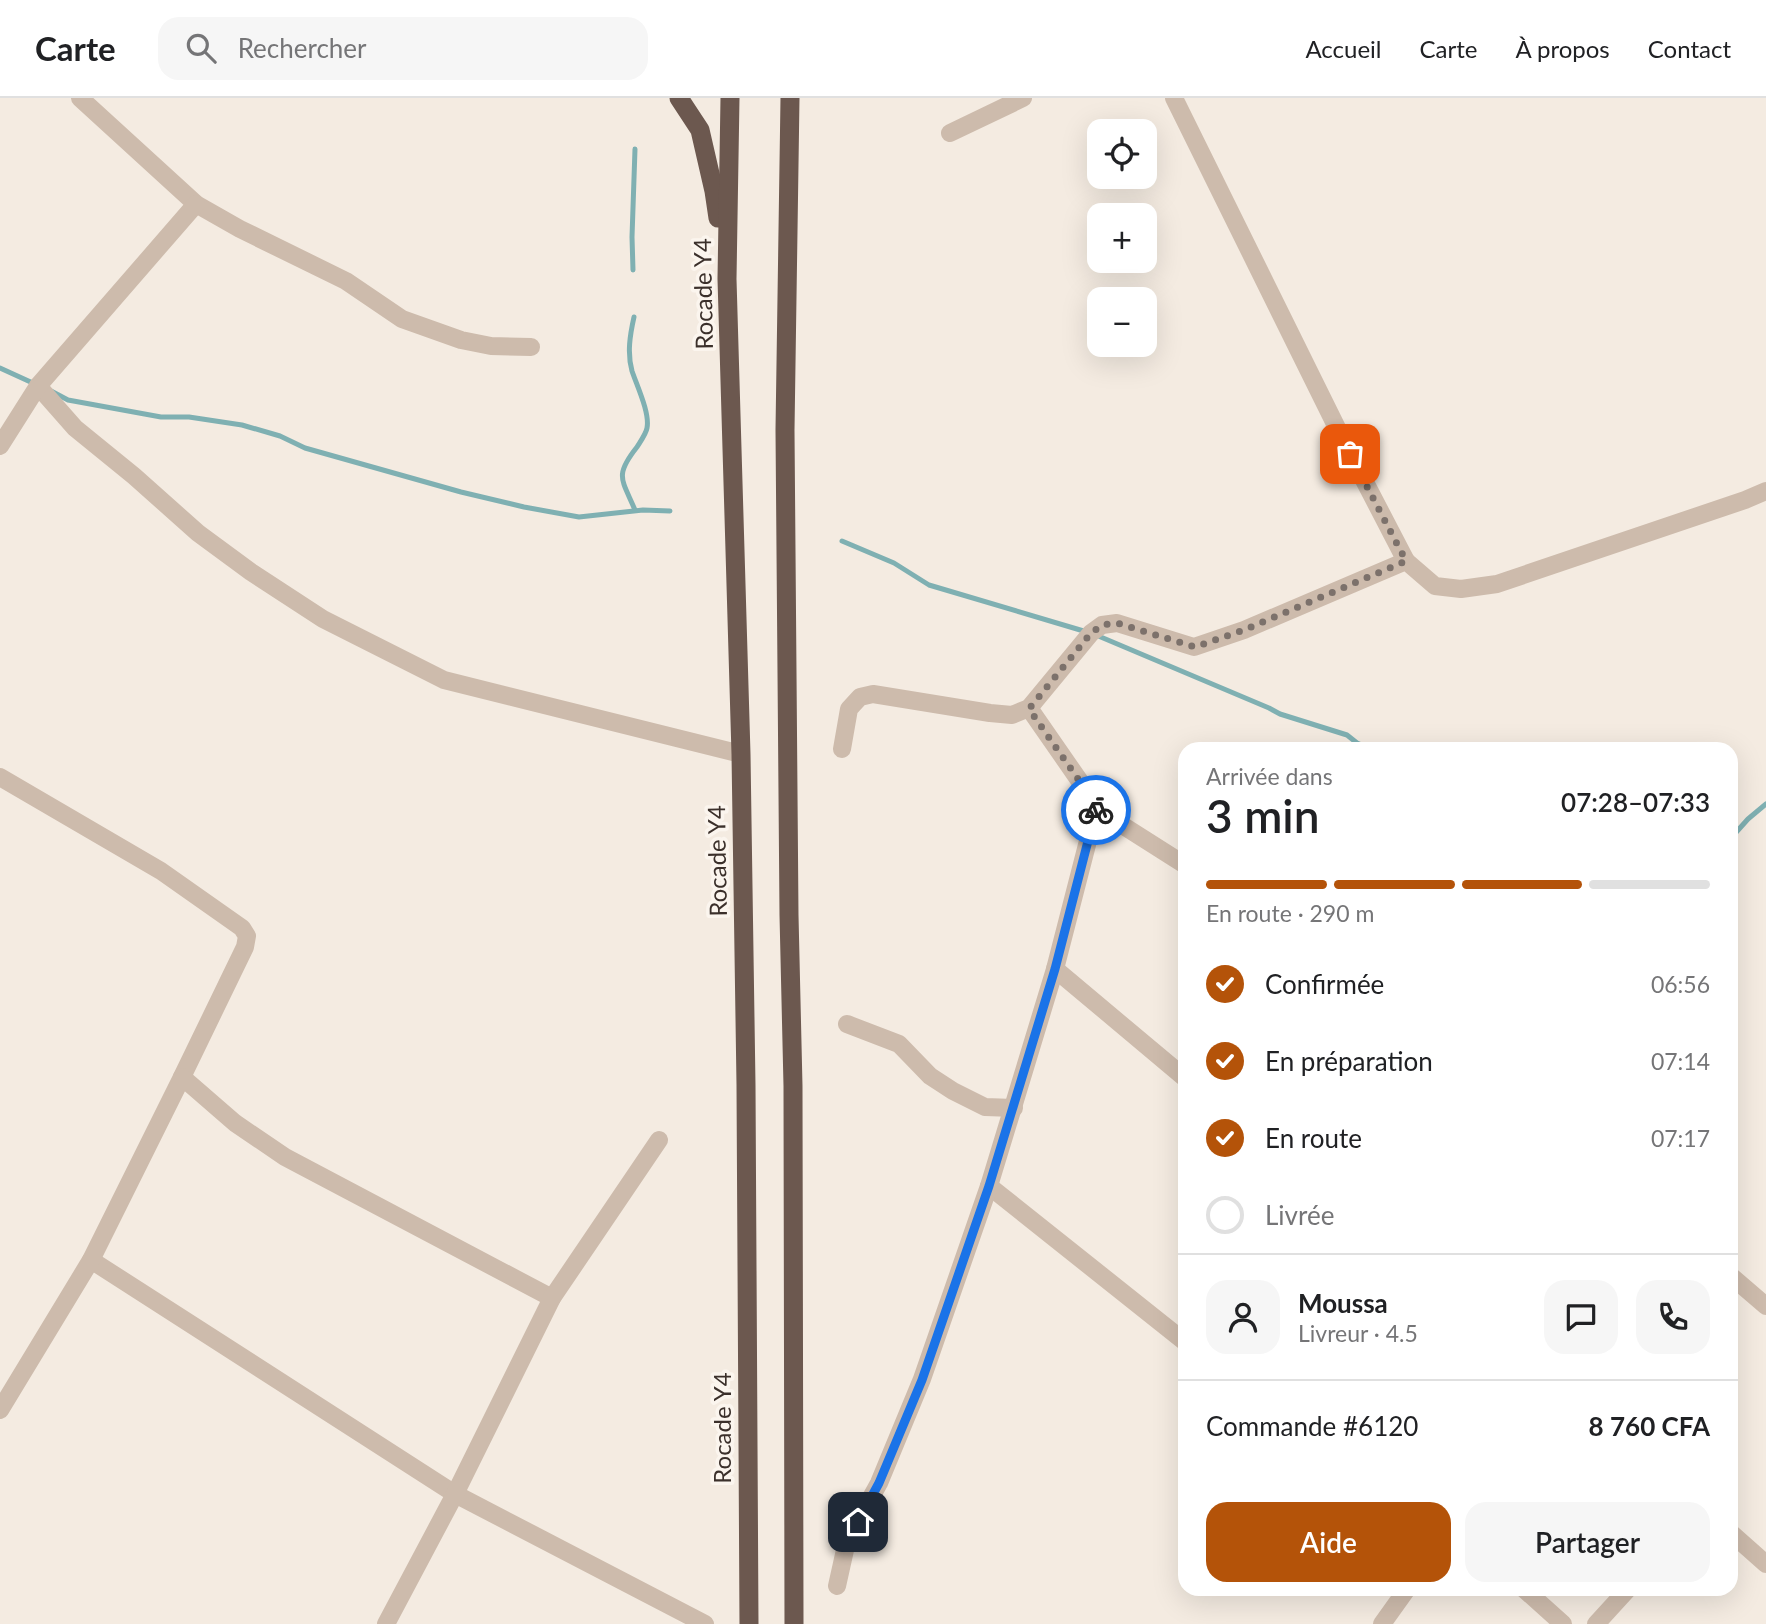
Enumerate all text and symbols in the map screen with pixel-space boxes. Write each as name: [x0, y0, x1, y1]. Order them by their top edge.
search box: [158, 17, 648, 80]
text: Carte: [35, 28, 116, 68]
icon: search: [182, 29, 220, 67]
text: Rechercher: [238, 32, 367, 64]
text: Accueil: [1305, 34, 1381, 63]
text: Carte: [1419, 34, 1477, 63]
text: À propos: [1515, 34, 1610, 63]
text: Contact: [1648, 34, 1731, 63]
map controls: [1087, 119, 1157, 357]
button: locate: [1087, 119, 1157, 189]
button: +: [1087, 203, 1157, 273]
street label: Rocade Y4: [687, 238, 718, 350]
button: −: [1087, 287, 1157, 357]
pin: [1320, 424, 1380, 484]
icon: bag: [1331, 435, 1369, 473]
text: Arrivée dans: [1206, 762, 1333, 790]
courier: [1061, 775, 1131, 845]
text: 07:28–07:33: [1561, 786, 1710, 818]
text: 3 min: [1206, 788, 1320, 843]
icon: bike: [1077, 791, 1115, 829]
street label: Rocade Y4: [701, 805, 732, 917]
text: En route · 290 m: [1206, 899, 1374, 927]
icon: check: [1206, 965, 1244, 1003]
text: Confirmée: [1265, 968, 1384, 1000]
text: 06:56: [1651, 970, 1710, 998]
icon: check: [1206, 1042, 1244, 1080]
text: En préparation: [1265, 1045, 1433, 1077]
text: 07:14: [1651, 1047, 1710, 1075]
icon: check: [1206, 1119, 1244, 1157]
text: En route: [1265, 1122, 1362, 1154]
text: 07:17: [1651, 1124, 1710, 1152]
text: Livrée: [1265, 1199, 1334, 1231]
button: person: [1206, 1280, 1280, 1354]
button: chat: [1544, 1280, 1618, 1354]
button: phone: [1636, 1280, 1710, 1354]
text: Moussa: [1298, 1287, 1388, 1319]
text: Livreur · 4.5: [1298, 1319, 1418, 1347]
street label: Rocade Y4: [707, 1372, 736, 1484]
text: Commande #6120: [1206, 1410, 1418, 1442]
text: 8 760 CFA: [1589, 1410, 1710, 1442]
pin: [828, 1492, 888, 1552]
button: Aide: [1206, 1502, 1451, 1582]
button: Partager: [1465, 1502, 1710, 1582]
icon: home: [839, 1503, 877, 1541]

